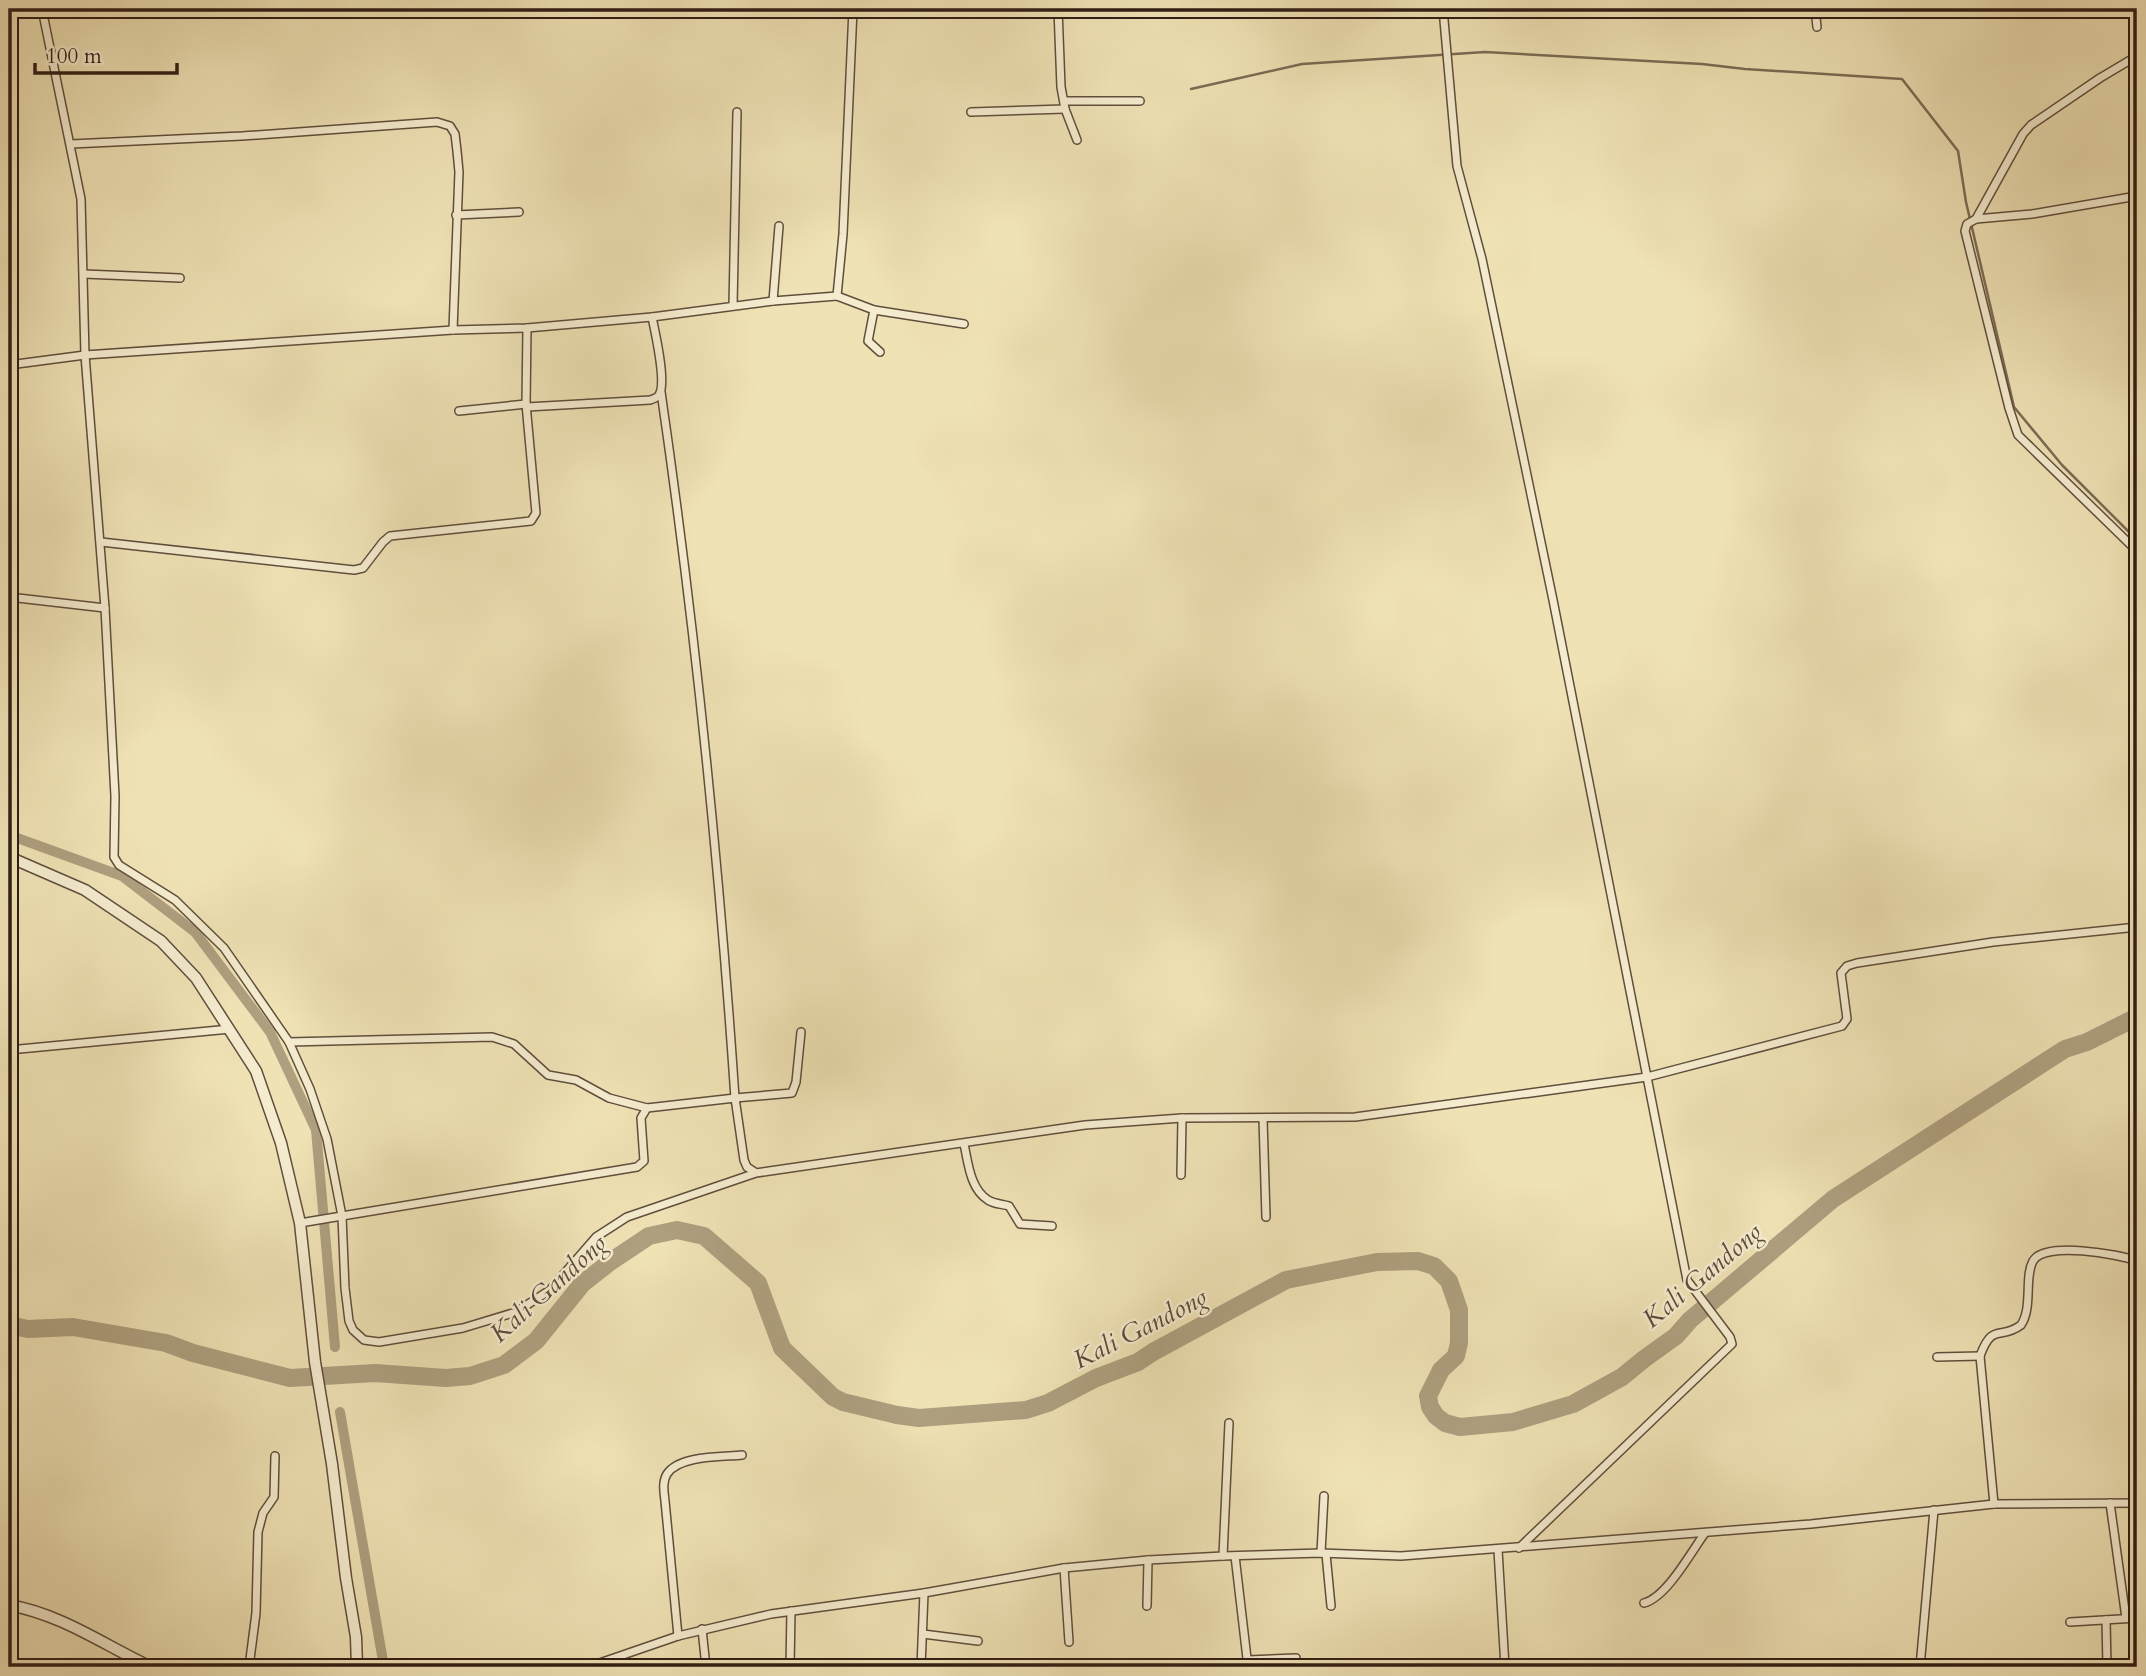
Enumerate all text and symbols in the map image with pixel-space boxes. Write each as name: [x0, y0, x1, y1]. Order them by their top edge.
scale bar: [35, 32, 177, 76]
text: 100 m: [46, 42, 102, 71]
water label: Kali Gandong: [1635, 1215, 1770, 1336]
water label: Kali Gandong: [482, 1226, 615, 1350]
water label: Kali Gandong: [1067, 1279, 1214, 1377]

